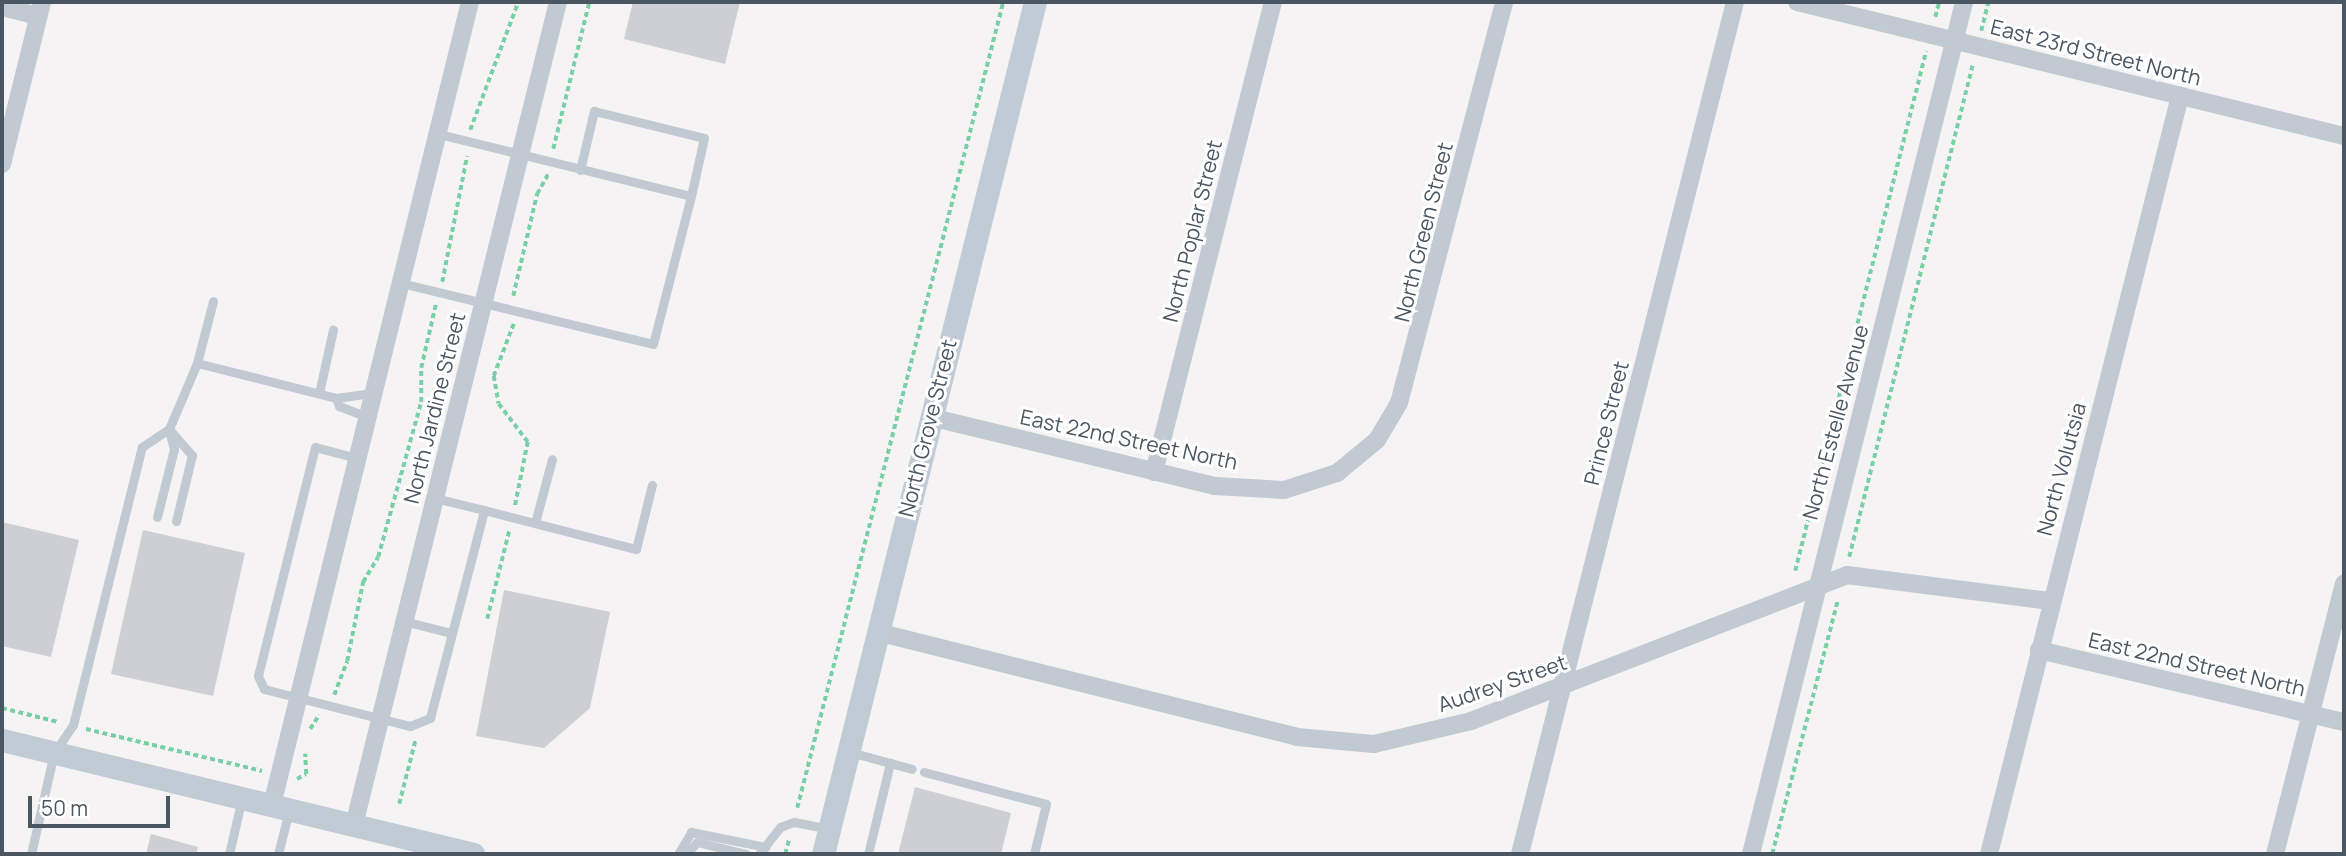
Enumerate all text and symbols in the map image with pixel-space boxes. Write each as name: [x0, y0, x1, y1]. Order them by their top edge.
street label: East 23rd Street North: [1988, 14, 2204, 90]
street label: North Poplar Street: [1157, 137, 1227, 325]
street label: North Green Street: [1388, 140, 1458, 324]
street label: North Jardine Street: [398, 310, 470, 506]
street label: North Estelle Avenue: [1797, 322, 1873, 522]
street label: North Grove Street: [893, 337, 961, 519]
street label: Prince Street: [1578, 358, 1634, 488]
street label: North Volutsia: [2031, 400, 2091, 538]
street label: East 22nd Street North: [1018, 404, 1240, 474]
street label: East 22nd Street North: [2086, 627, 2308, 701]
street label: Audrey Street: [1434, 649, 1570, 717]
scale bar: [32, 782, 173, 826]
text: 50 m: [41, 794, 88, 822]

